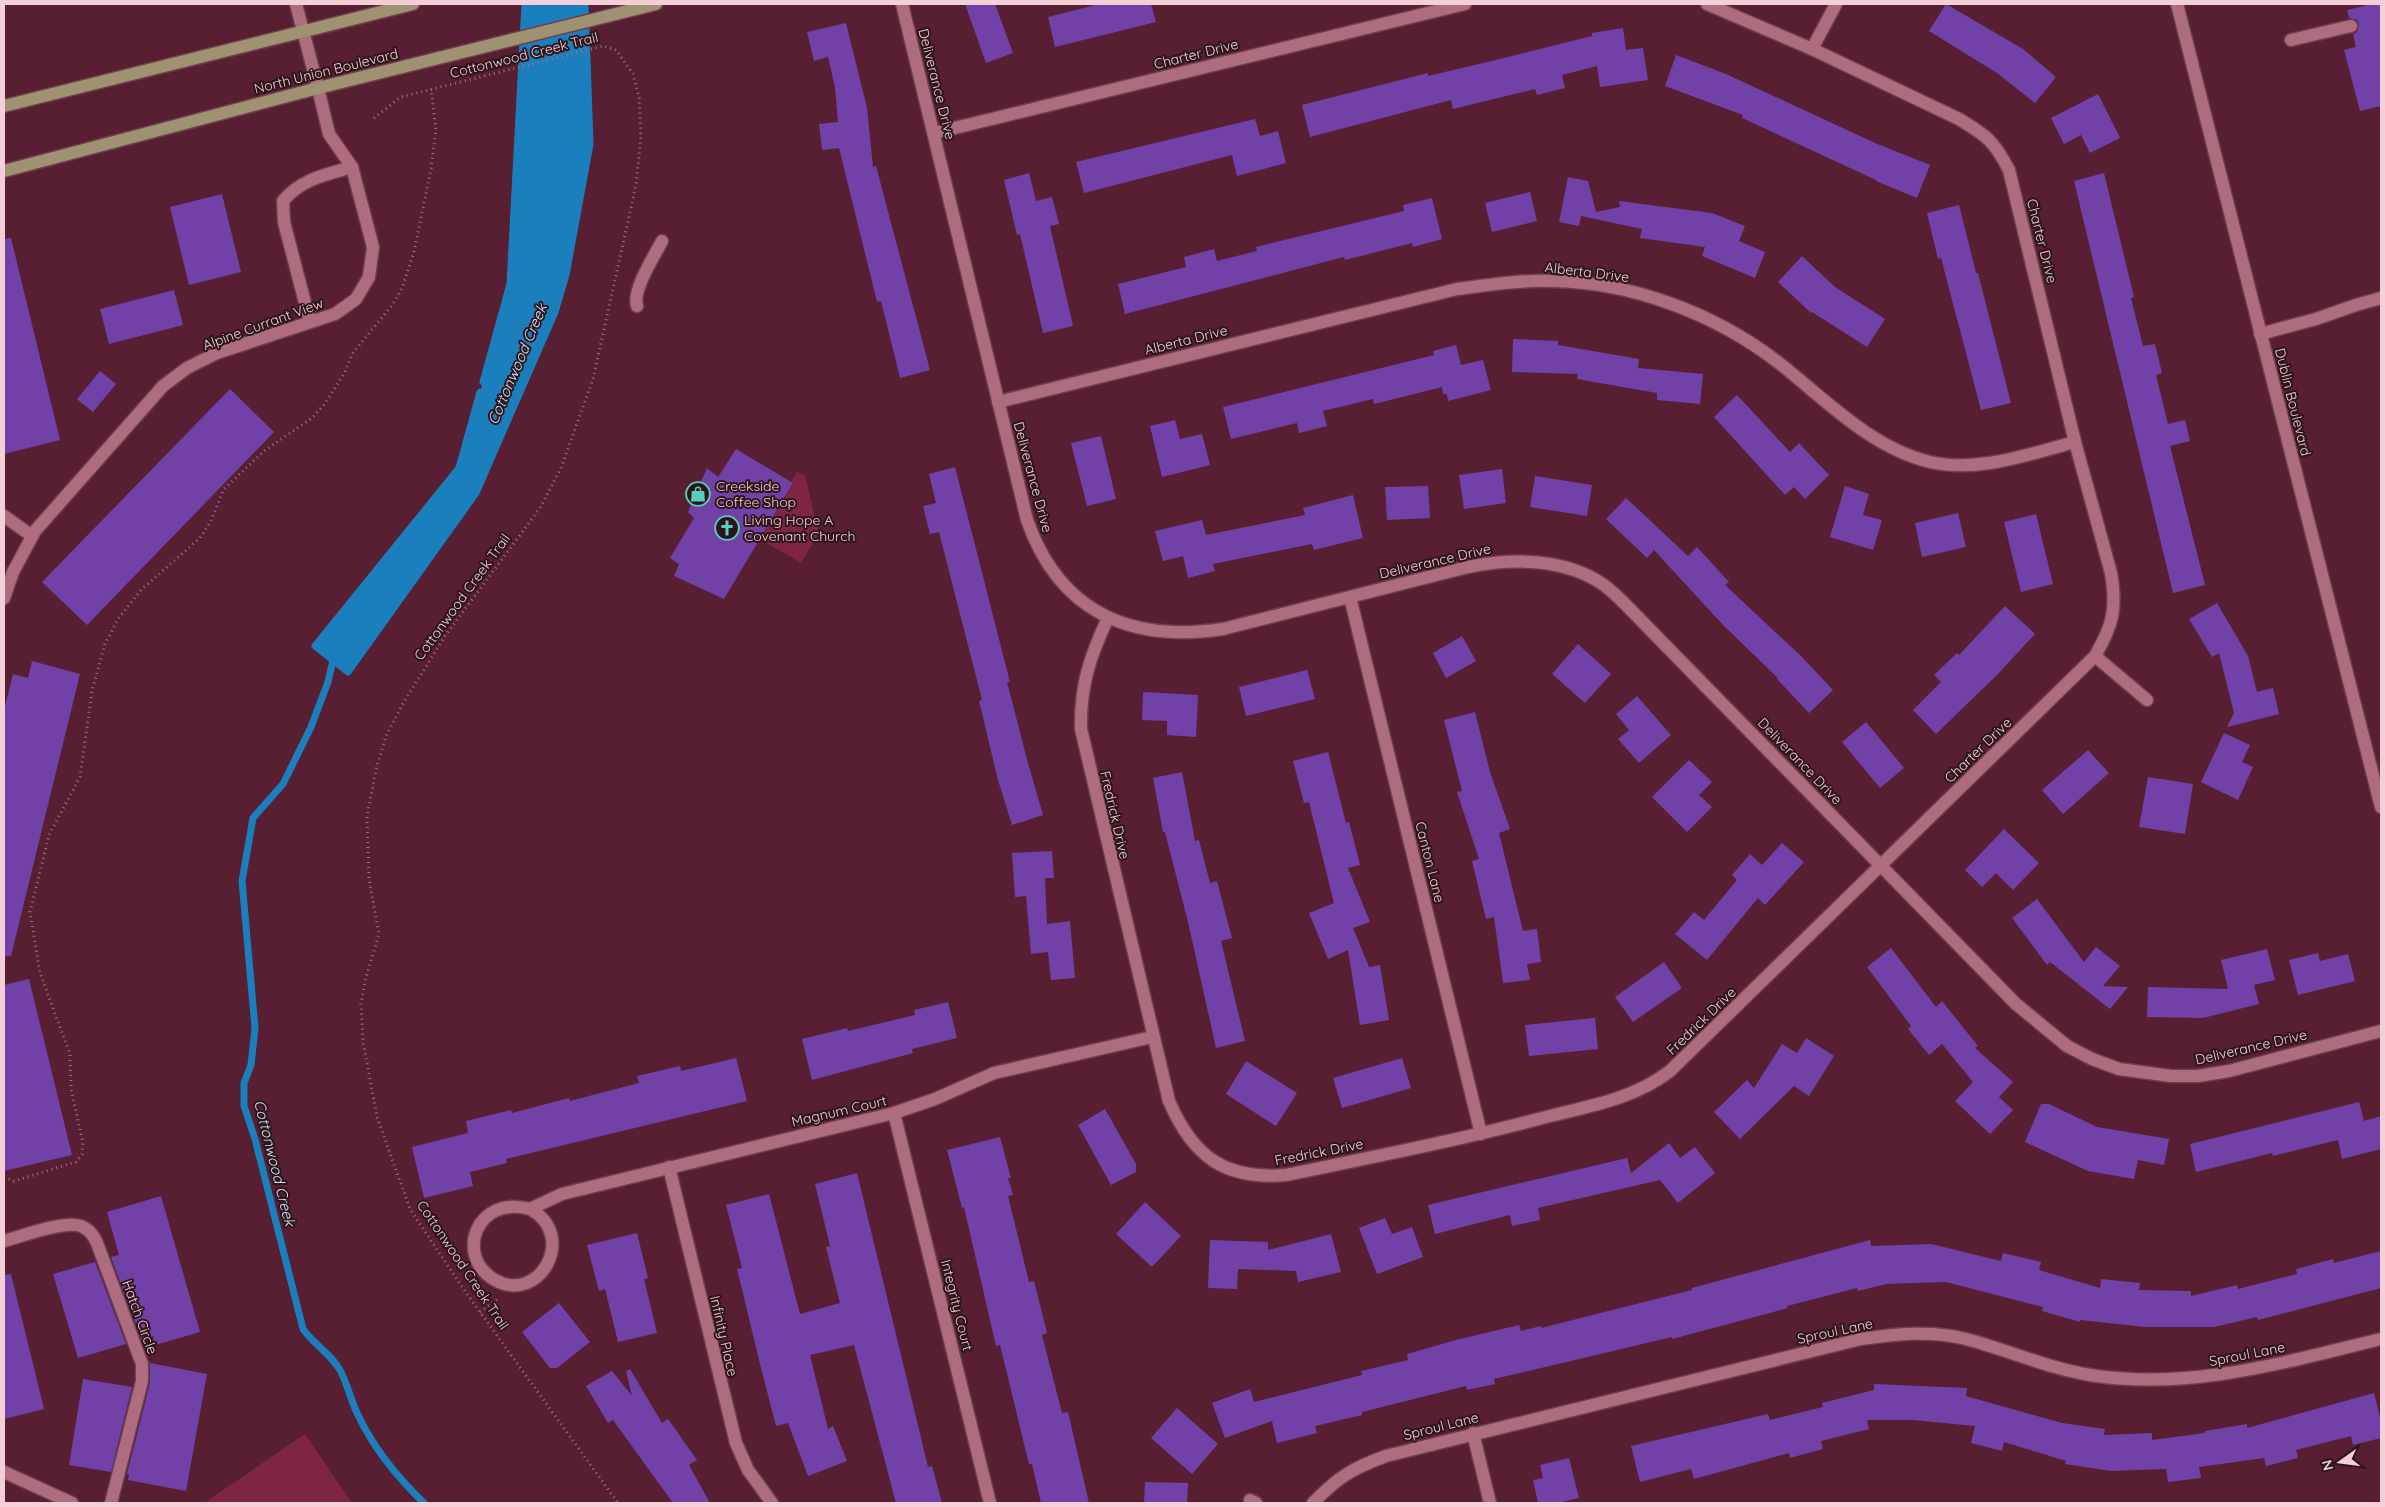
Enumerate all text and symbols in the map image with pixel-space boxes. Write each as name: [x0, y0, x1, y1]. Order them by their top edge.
street label: Deliverance Drive: [914, 27, 960, 142]
street label: Cottonwood Creek Trail: [448, 28, 600, 82]
street label: Charter Drive: [1152, 35, 1240, 73]
street label: North Union Boulevard: [252, 44, 400, 98]
street label: Charter Drive: [2023, 197, 2061, 285]
street label: Alberta Drive: [1544, 258, 1630, 286]
street label: Alpine Currant View: [200, 294, 326, 354]
water label: Cottonwood Creek: [483, 299, 552, 427]
street label: Alberta Drive: [1143, 321, 1229, 359]
street label: Dublin Boulevard: [2271, 346, 2315, 458]
street label: Deliverance Drive: [1010, 420, 1056, 534]
place label: Creekside Coffee Shop: [716, 477, 796, 511]
shop icon: Creekside Coffee Shop: [685, 481, 711, 507]
place label: Living Hope A Covenant Church: [744, 511, 855, 545]
church icon: Living Hope A Covenant Church: [714, 515, 740, 541]
street label: Cottonwood Creek Trail: [410, 530, 514, 664]
street label: Deliverance Drive: [1377, 539, 1493, 583]
street label: Charter Drive: [1941, 713, 2015, 787]
street label: Deliverance Drive: [1754, 714, 1846, 808]
street label: Fredrick Drive: [1096, 769, 1134, 861]
street label: Canton Lane: [1411, 820, 1449, 904]
street label: Fredrick Drive: [1662, 983, 1740, 1059]
street label: Deliverance Drive: [2193, 1025, 2309, 1069]
street label: Magnum Court: [790, 1091, 889, 1131]
water label: Cottonwood Creek: [250, 1098, 300, 1230]
street label: Fredrick Drive: [1273, 1135, 1365, 1169]
street label: Cottonwood Creek Trail: [413, 1197, 513, 1333]
street label: Integrity Court: [937, 1257, 977, 1353]
street label: Hatch Circle: [118, 1277, 162, 1357]
street label: Infinity Place: [706, 1294, 742, 1378]
street label: Sproul Lane: [1796, 1314, 1875, 1348]
street label: Sproul Lane: [2208, 1338, 2287, 1370]
street label: Sproul Lane: [1402, 1408, 1481, 1444]
north arrow: [2315, 1437, 2365, 1487]
text: N: [2317, 1458, 2337, 1472]

